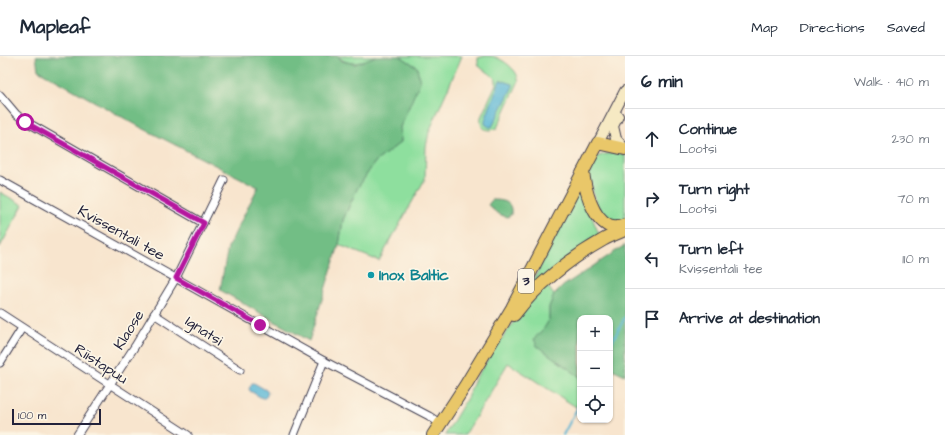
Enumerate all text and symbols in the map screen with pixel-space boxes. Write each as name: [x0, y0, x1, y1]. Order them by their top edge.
text: Mapleaf: [20, 14, 90, 41]
text: Map: [751, 18, 778, 38]
text: Directions: [800, 18, 865, 38]
text: Saved: [887, 18, 925, 38]
text: 6 min: [641, 70, 683, 94]
text: Walk · 410 m: [854, 73, 929, 91]
route start: [16, 113, 34, 131]
text: Continue: [679, 119, 737, 140]
icon: ahead: [641, 128, 663, 150]
text: 230 m: [891, 130, 929, 148]
text: Lootsi: [679, 140, 716, 158]
text: Turn right: [679, 179, 750, 200]
icon: right: [641, 188, 663, 210]
text: 70 m: [897, 190, 929, 208]
street label: Kvissentali tee: [74, 200, 168, 266]
text: Lootsi: [679, 200, 716, 218]
text: Turn left: [679, 239, 743, 260]
icon: left: [641, 248, 663, 270]
text: 110 m: [902, 250, 929, 268]
text: Kvissentali tee: [679, 260, 763, 278]
place label: Inox Baltic: [379, 265, 449, 286]
road number: 3: [518, 269, 534, 293]
marker: Inox Baltic: [366, 270, 376, 280]
street label: Klaose: [109, 306, 149, 354]
icon: arrive: [641, 308, 663, 330]
text: Arrive at destination: [679, 308, 820, 329]
street label: Ignatsi: [181, 311, 228, 352]
map controls: [577, 315, 613, 423]
button: +: [577, 315, 613, 351]
route end: [251, 316, 269, 334]
street label: Riistapuu: [70, 339, 132, 389]
button: −: [577, 351, 613, 387]
button: locate: [577, 387, 613, 423]
scale bar: [12, 407, 101, 426]
text: 100 m: [18, 408, 46, 423]

